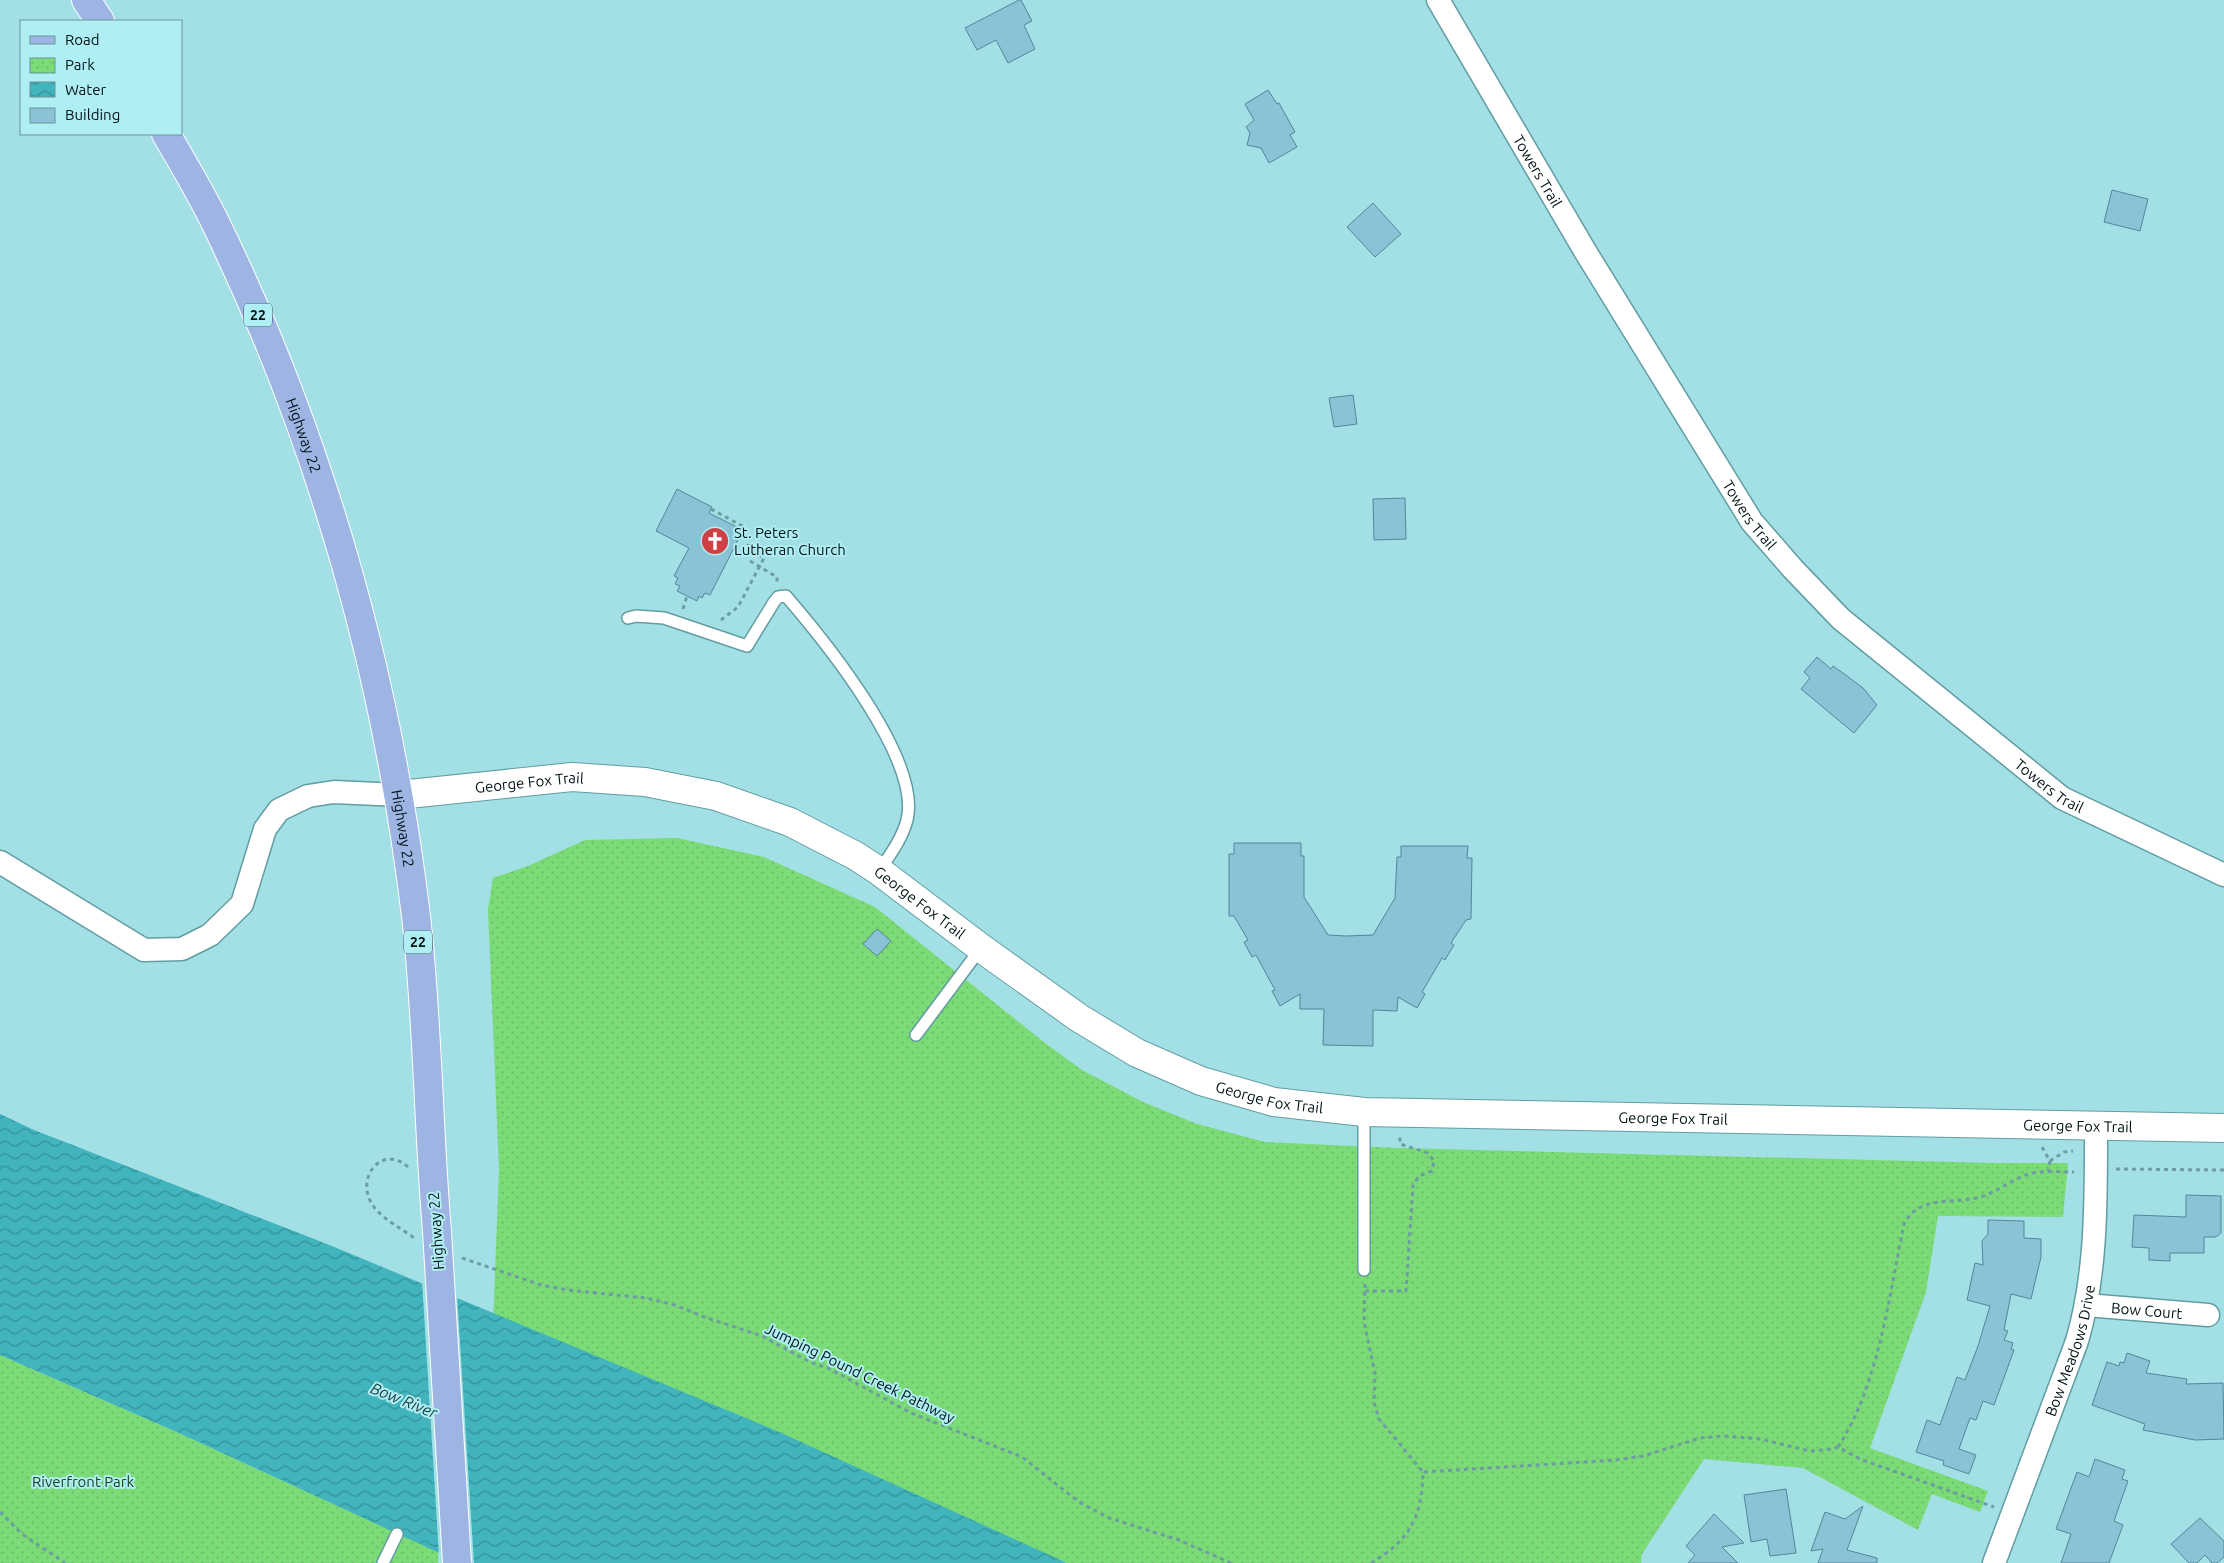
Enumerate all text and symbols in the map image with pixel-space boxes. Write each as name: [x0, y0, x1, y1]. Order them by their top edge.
legend: [20, 20, 182, 135]
text: Road: [65, 31, 100, 48]
text: Park: [65, 56, 95, 73]
text: Water: [65, 81, 106, 98]
text: Building: [65, 106, 120, 123]
street label: Towers Trail: [1510, 132, 1566, 210]
road number: 22: [244, 304, 272, 326]
street label: Highway 22: [283, 395, 325, 475]
street label: Towers Trail: [1720, 477, 1780, 553]
place label: St. Peters Lutheran Church: [734, 524, 846, 558]
church icon: St. Peters Lutheran Church: [700, 526, 730, 556]
street label: Towers Trail: [2012, 755, 2087, 816]
street label: George Fox Trail: [474, 768, 584, 796]
street label: Highway 22: [389, 788, 418, 868]
street label: George Fox Trail: [871, 862, 969, 942]
road number: 22: [404, 930, 432, 954]
street label: George Fox Trail: [1214, 1077, 1324, 1116]
street label: George Fox Trail: [1618, 1108, 1728, 1127]
street label: George Fox Trail: [2023, 1116, 2133, 1135]
street label: Highway 22: [425, 1191, 447, 1271]
street label: Bow Meadows Drive: [2041, 1284, 2097, 1418]
street label: Bow Court: [2110, 1299, 2183, 1321]
street label: Jumping Pound Creek Pathway: [762, 1320, 958, 1426]
water label: Bow River: [368, 1378, 441, 1422]
park label: Riverfront Park: [32, 1473, 134, 1490]

